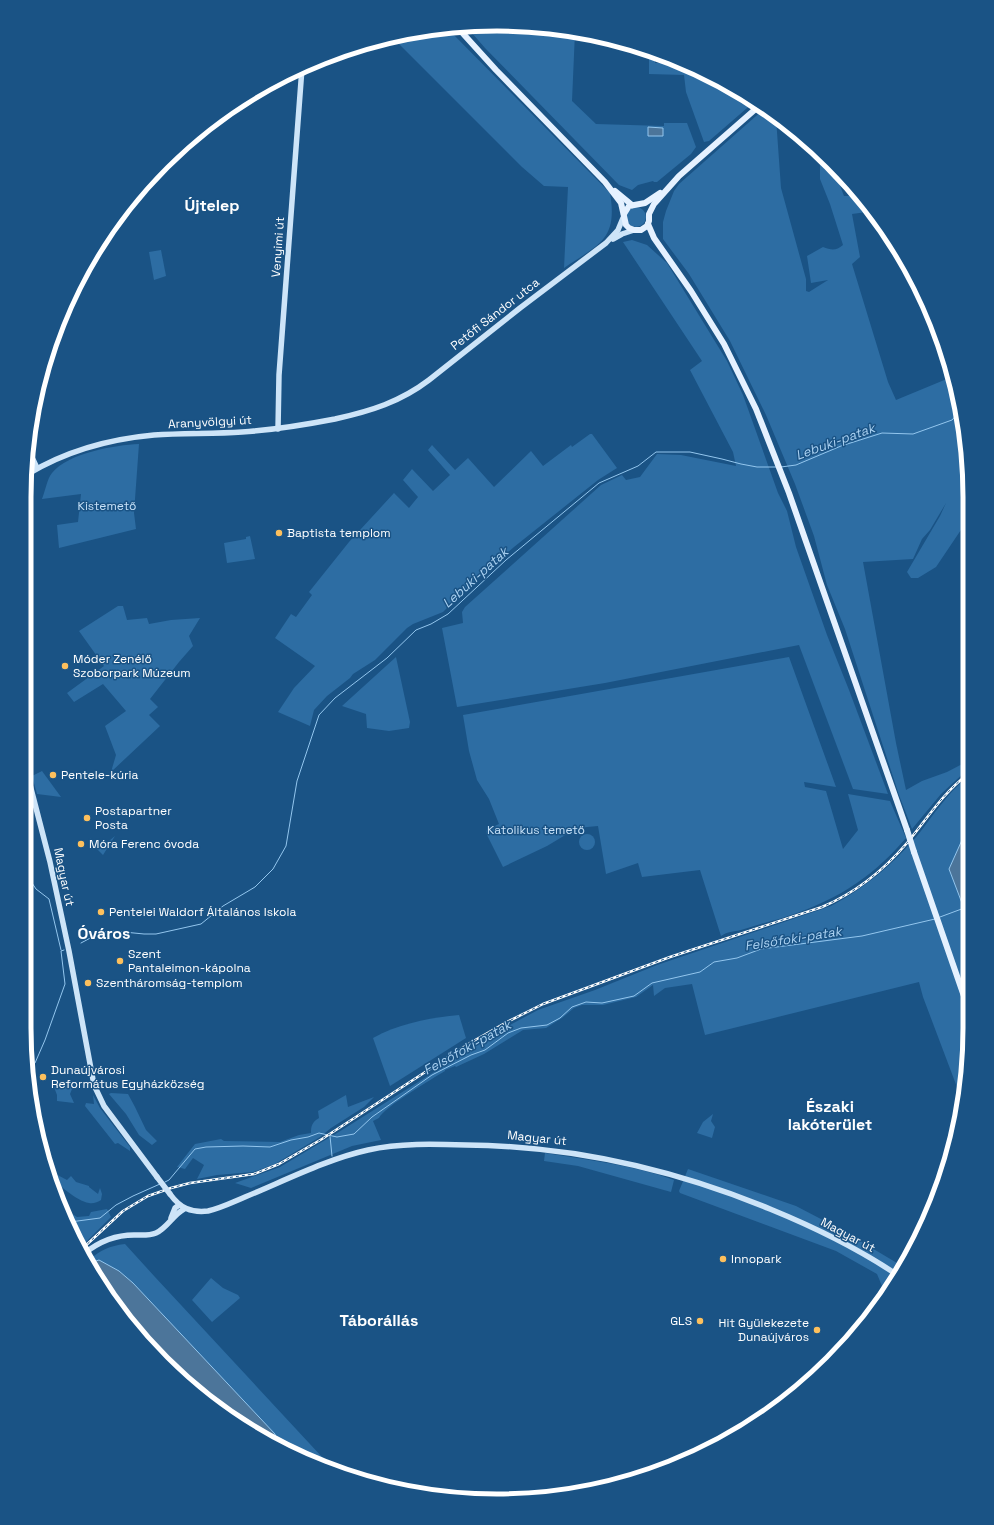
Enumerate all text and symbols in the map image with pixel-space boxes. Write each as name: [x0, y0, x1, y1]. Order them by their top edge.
district label: Újtelep: [185, 195, 239, 216]
street label: Venyimi út: [268, 216, 288, 278]
street label: Petőfi Sándor utca: [447, 274, 543, 354]
street label: Aranyvölgyi út: [168, 412, 252, 432]
water label: Lebuki-patak: [793, 419, 879, 464]
park label: Kistemető: [78, 498, 136, 514]
place label: Baptista templom: [287, 525, 391, 541]
marker: Baptista templom: [274, 528, 284, 538]
water label: Lebuki-patak: [439, 542, 513, 611]
place label: Móder Zenélő Szoborpark Múzeum: [73, 651, 191, 681]
marker: Móder Zenélő Szoborpark Múzeum: [60, 661, 70, 671]
place label: Pentele-kúria: [61, 767, 138, 783]
marker: Pentele-kúria: [48, 770, 58, 780]
place label: Postapartner Posta: [95, 803, 172, 833]
marker: Postapartner Posta: [82, 813, 92, 823]
park label: Katolikus temető: [487, 822, 585, 838]
place label: Móra Ferenc óvoda: [89, 836, 199, 852]
marker: Móra Ferenc óvoda: [76, 839, 86, 849]
street label: Magyar út: [50, 846, 78, 908]
place label: Pentelei Waldorf Általános Iskola: [109, 904, 296, 920]
marker: Pentelei Waldorf Általános Iskola: [96, 907, 106, 917]
water label: Felsőfoki-patak: [743, 922, 845, 955]
district label: Óváros: [78, 923, 130, 944]
place label: Szent Pantaleimon-kápolna: [128, 946, 251, 976]
marker: Szent Pantaleimon-kápolna: [115, 956, 125, 966]
place label: Szentháromság-templom: [96, 975, 242, 991]
marker: Szentháromság-templom: [83, 978, 93, 988]
water label: Felsőfoki-patak: [420, 1015, 516, 1079]
place label: Dunaújvárosi Református Egyházközség: [51, 1062, 205, 1092]
marker: Dunaújvárosi Református Egyházközség: [38, 1072, 48, 1082]
district label: Északi lakóterület: [788, 1096, 872, 1135]
street label: Magyar út: [507, 1127, 567, 1149]
street label: Magyar út: [818, 1214, 878, 1256]
place label: Innopark: [731, 1251, 782, 1267]
marker: Innopark: [718, 1254, 728, 1264]
district label: Táborállás: [340, 1310, 418, 1331]
place label: GLS: [670, 1313, 692, 1329]
place label: Hit Gyülekezete Dunaújváros: [719, 1315, 809, 1345]
marker: GLS: [695, 1316, 705, 1326]
marker: Hit Gyülekezete Dunaújváros: [812, 1325, 822, 1335]

